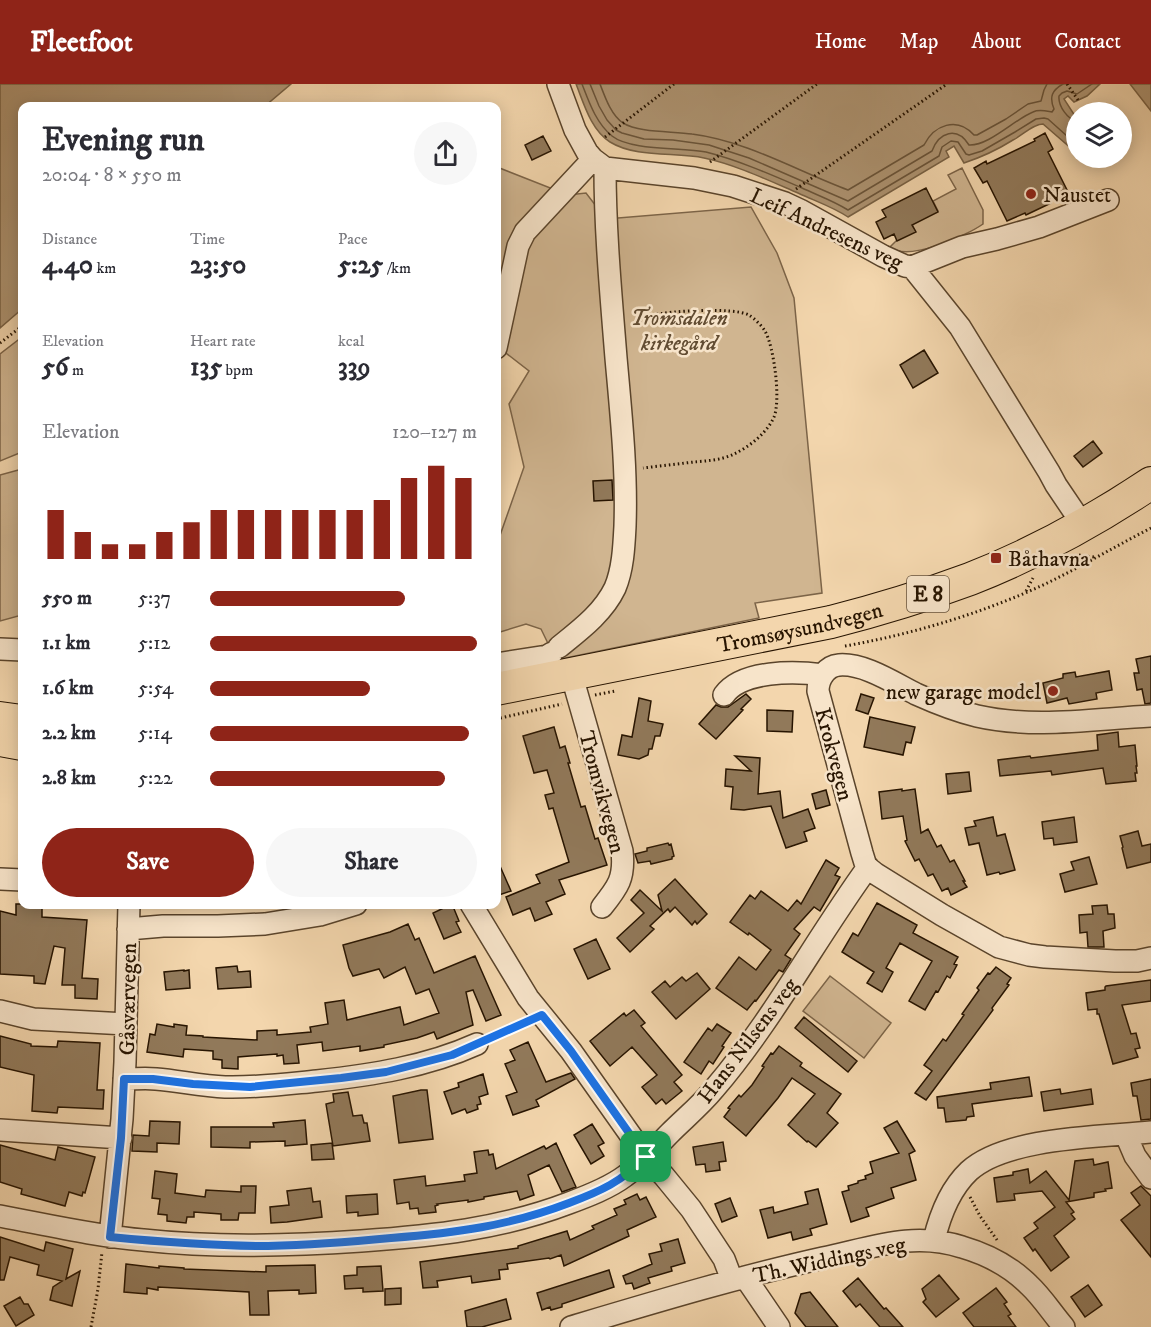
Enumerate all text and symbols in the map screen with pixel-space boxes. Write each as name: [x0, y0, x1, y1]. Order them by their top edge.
text: Fleetfoot: [30, 25, 133, 60]
text: Home: [815, 29, 867, 55]
text: Map: [900, 29, 938, 55]
text: About: [971, 29, 1022, 55]
text: Contact: [1055, 29, 1121, 55]
map controls: [1066, 102, 1132, 168]
button: layers: [1066, 102, 1132, 168]
text: Evening run: [42, 120, 204, 161]
button: share: [414, 122, 477, 185]
text: 20:04 · 8 × 550 m: [42, 163, 181, 188]
street label: Leif Andresens veg: [746, 182, 907, 277]
place label: Naustet: [1043, 182, 1111, 209]
marker: Naustet: [1024, 187, 1038, 201]
text: Distance: [42, 229, 97, 249]
text: Time: [190, 229, 225, 249]
text: Pace: [338, 229, 368, 249]
text: 4.40: [42, 249, 93, 282]
text: 23:50: [190, 249, 246, 282]
text: 5:25: [338, 249, 383, 282]
text: km: [93, 258, 116, 278]
text: /km: [383, 258, 411, 278]
park label: Tromsdalen kirkegård: [630, 305, 728, 357]
text: Elevation: [42, 331, 104, 351]
text: Heart rate: [190, 331, 256, 351]
text: kcal: [338, 331, 364, 351]
text: 56: [42, 351, 68, 384]
text: 135: [190, 351, 222, 384]
text: 339: [338, 351, 370, 384]
text: m: [68, 360, 84, 380]
text: bpm: [222, 360, 253, 380]
text: Elevation: [42, 420, 119, 445]
text: 120–127 m: [392, 420, 477, 445]
place label: Båthavna: [1008, 546, 1090, 573]
marker: Båthavna: [989, 551, 1003, 565]
road number: E 8: [907, 576, 949, 612]
text: 550 m: [42, 586, 92, 611]
text: 5:37: [138, 586, 171, 611]
street label: Tromsøysundvegen: [715, 596, 887, 659]
text: 1.1 km: [42, 631, 91, 656]
text: 5:12: [138, 631, 170, 656]
text: 1.6 km: [42, 676, 94, 701]
text: 5:54: [138, 676, 174, 701]
place label: new garage model: [886, 679, 1041, 706]
marker: new garage model: [1046, 684, 1060, 698]
street label: Krokvegen: [808, 705, 859, 804]
text: 2.2 km: [42, 721, 96, 746]
text: 5:14: [138, 721, 172, 746]
street label: Tromvikvegen: [572, 728, 631, 857]
text: 2.8 km: [42, 766, 96, 791]
text: 5:22: [138, 766, 173, 791]
button: Save: [42, 828, 254, 897]
button: Share: [266, 828, 477, 897]
street label: Gåsværvegen: [114, 942, 143, 1056]
street label: Hans Nilsens veg: [692, 972, 804, 1109]
pin: [620, 1131, 671, 1182]
icon: arrive: [629, 1140, 662, 1173]
street label: Th. Widdings veg: [751, 1231, 908, 1290]

